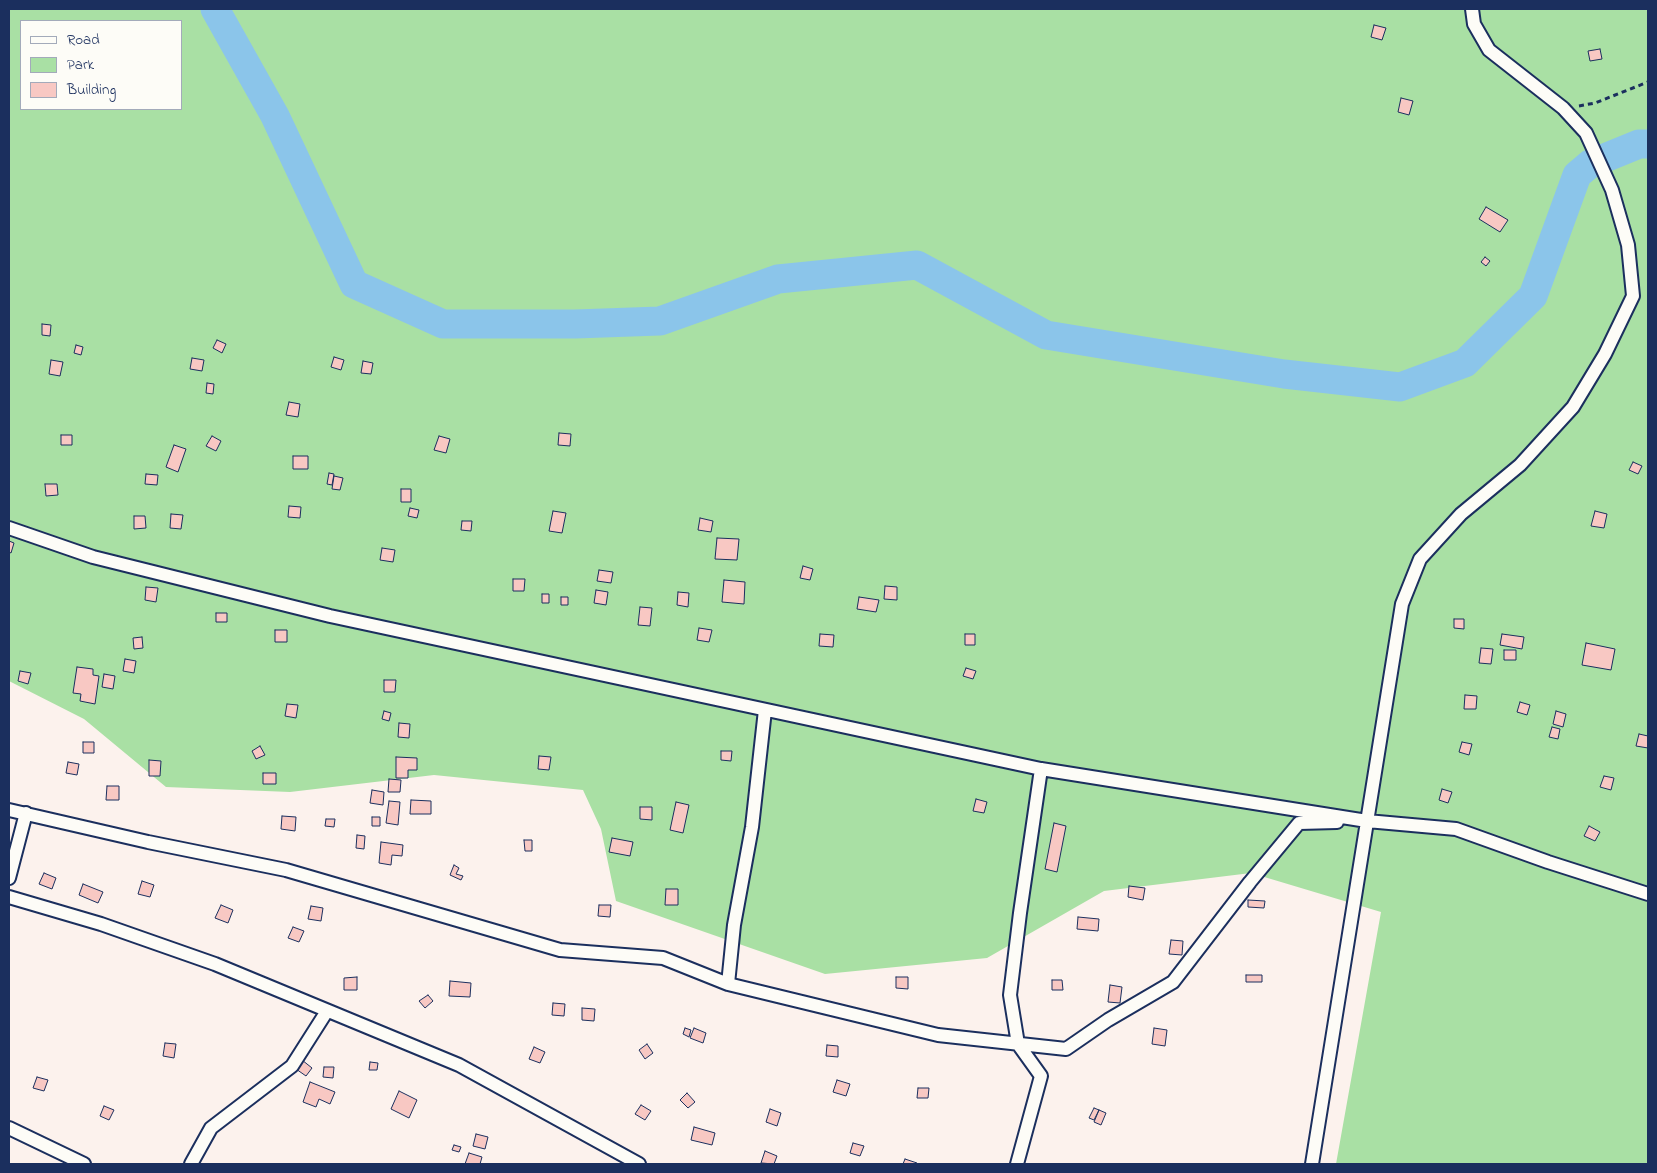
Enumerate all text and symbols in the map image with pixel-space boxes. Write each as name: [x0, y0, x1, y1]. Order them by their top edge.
legend: [20, 20, 182, 110]
text: Road: [67, 29, 100, 51]
text: Park: [67, 54, 94, 76]
text: Building: [67, 79, 116, 101]

